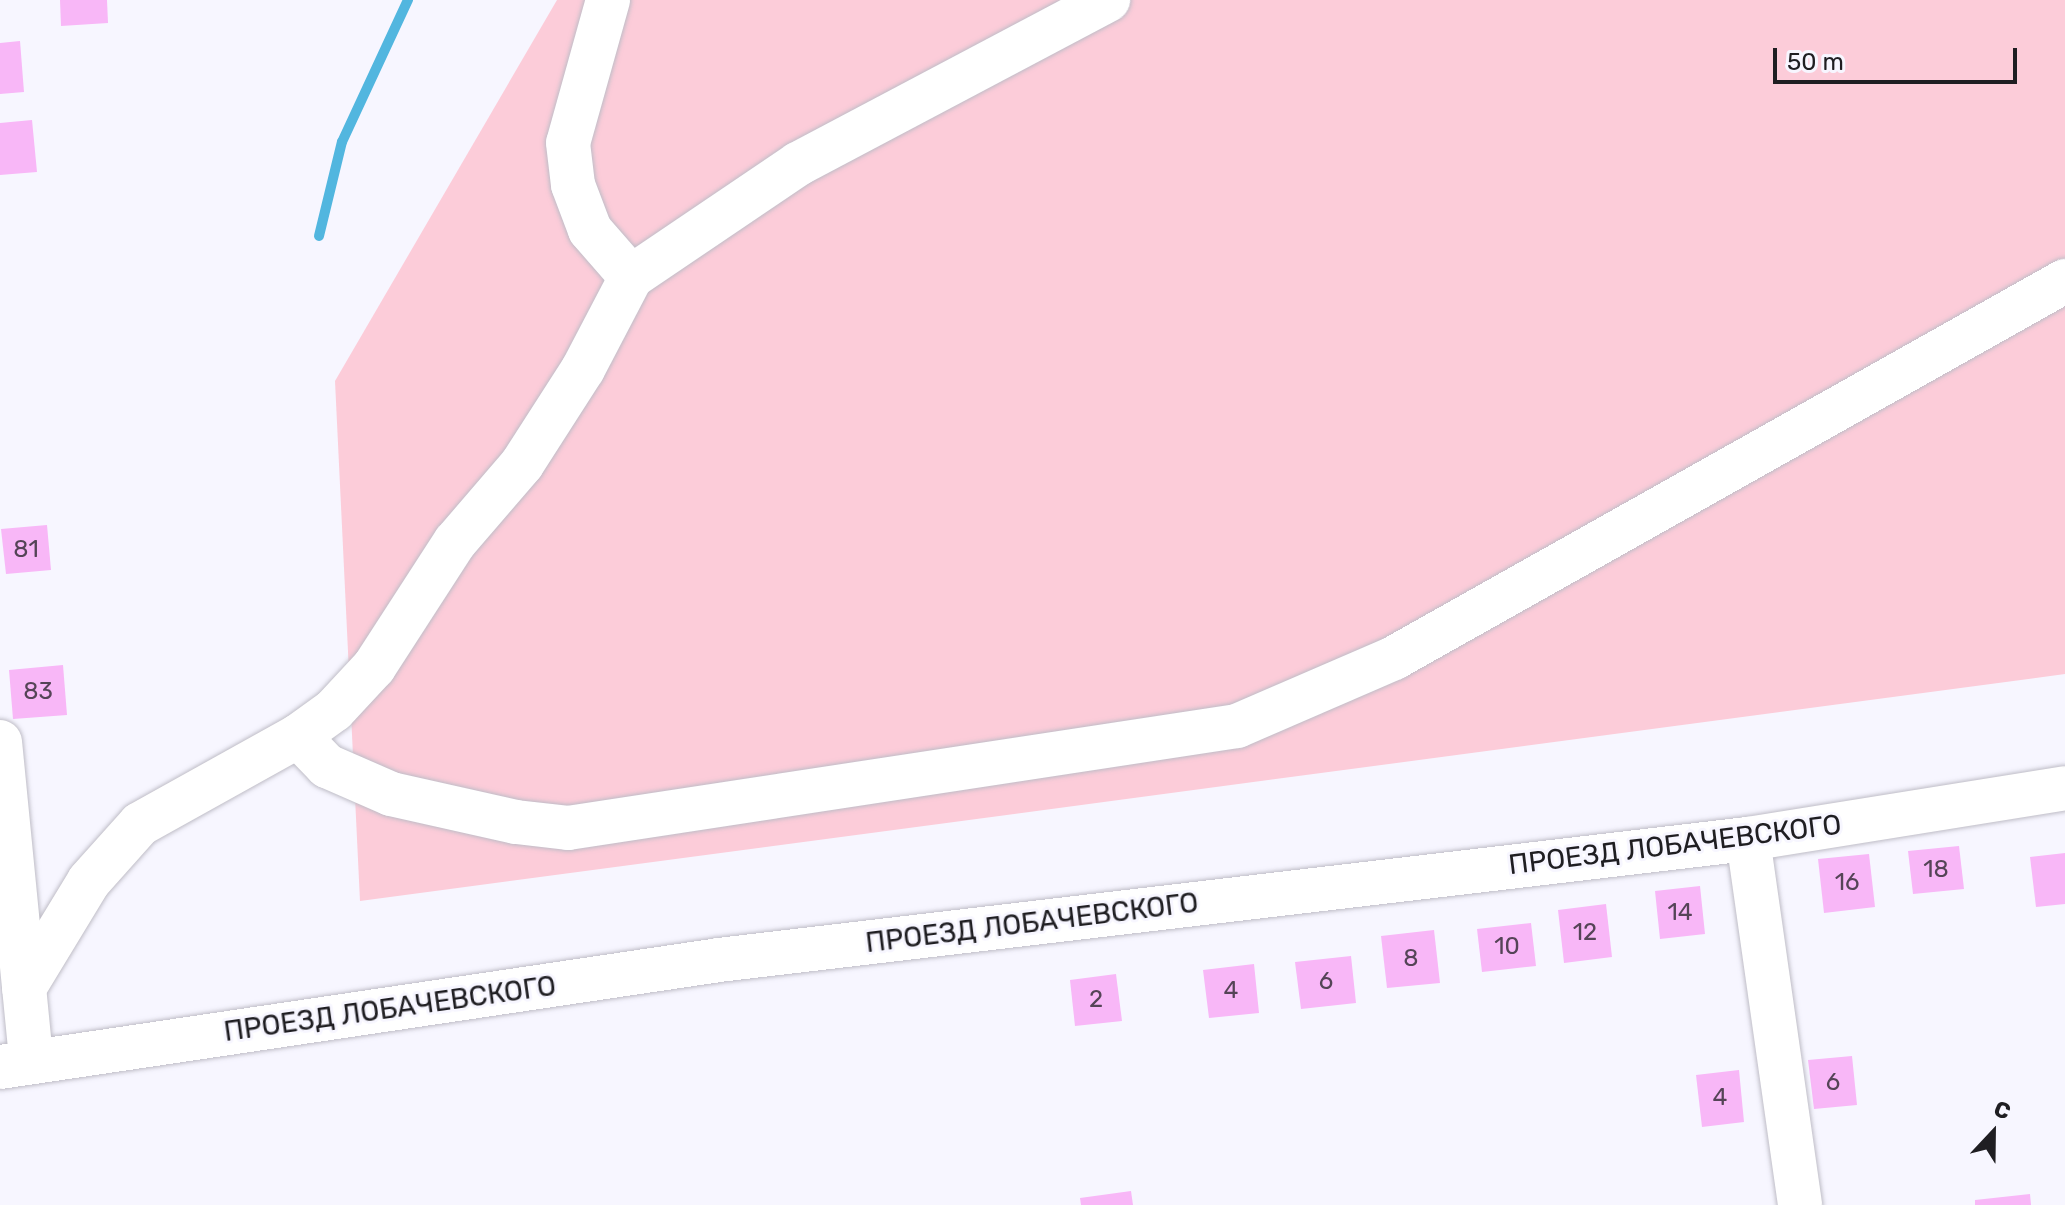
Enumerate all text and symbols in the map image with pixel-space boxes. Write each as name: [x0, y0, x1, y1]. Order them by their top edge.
scale bar: [1777, 32, 2021, 82]
text: 50 m: [1787, 48, 1844, 76]
house number: 81: [13, 536, 39, 564]
house number: 83: [23, 678, 53, 706]
street label: ПРОЕЗД ЛОБАЧЕВСКОГО: [1507, 808, 1843, 882]
house number: 18: [1923, 856, 1949, 884]
house number: 16: [1835, 869, 1859, 897]
street label: ПРОЕЗД ЛОБАЧЕВСКОГО: [864, 886, 1200, 960]
house number: 14: [1667, 899, 1693, 927]
house number: 12: [1573, 919, 1597, 947]
house number: 10: [1494, 933, 1520, 961]
house number: 8: [1403, 945, 1419, 973]
house number: 6: [1319, 968, 1333, 996]
street label: ПРОЕЗД ЛОБАЧЕВСКОГО: [222, 969, 558, 1049]
house number: 4: [1224, 977, 1238, 1005]
house number: 2: [1089, 986, 1103, 1014]
house number: 6: [1826, 1069, 1840, 1097]
house number: 4: [1713, 1084, 1727, 1112]
north arrow: [1953, 1093, 2033, 1173]
text: С: [1990, 1095, 2014, 1126]

